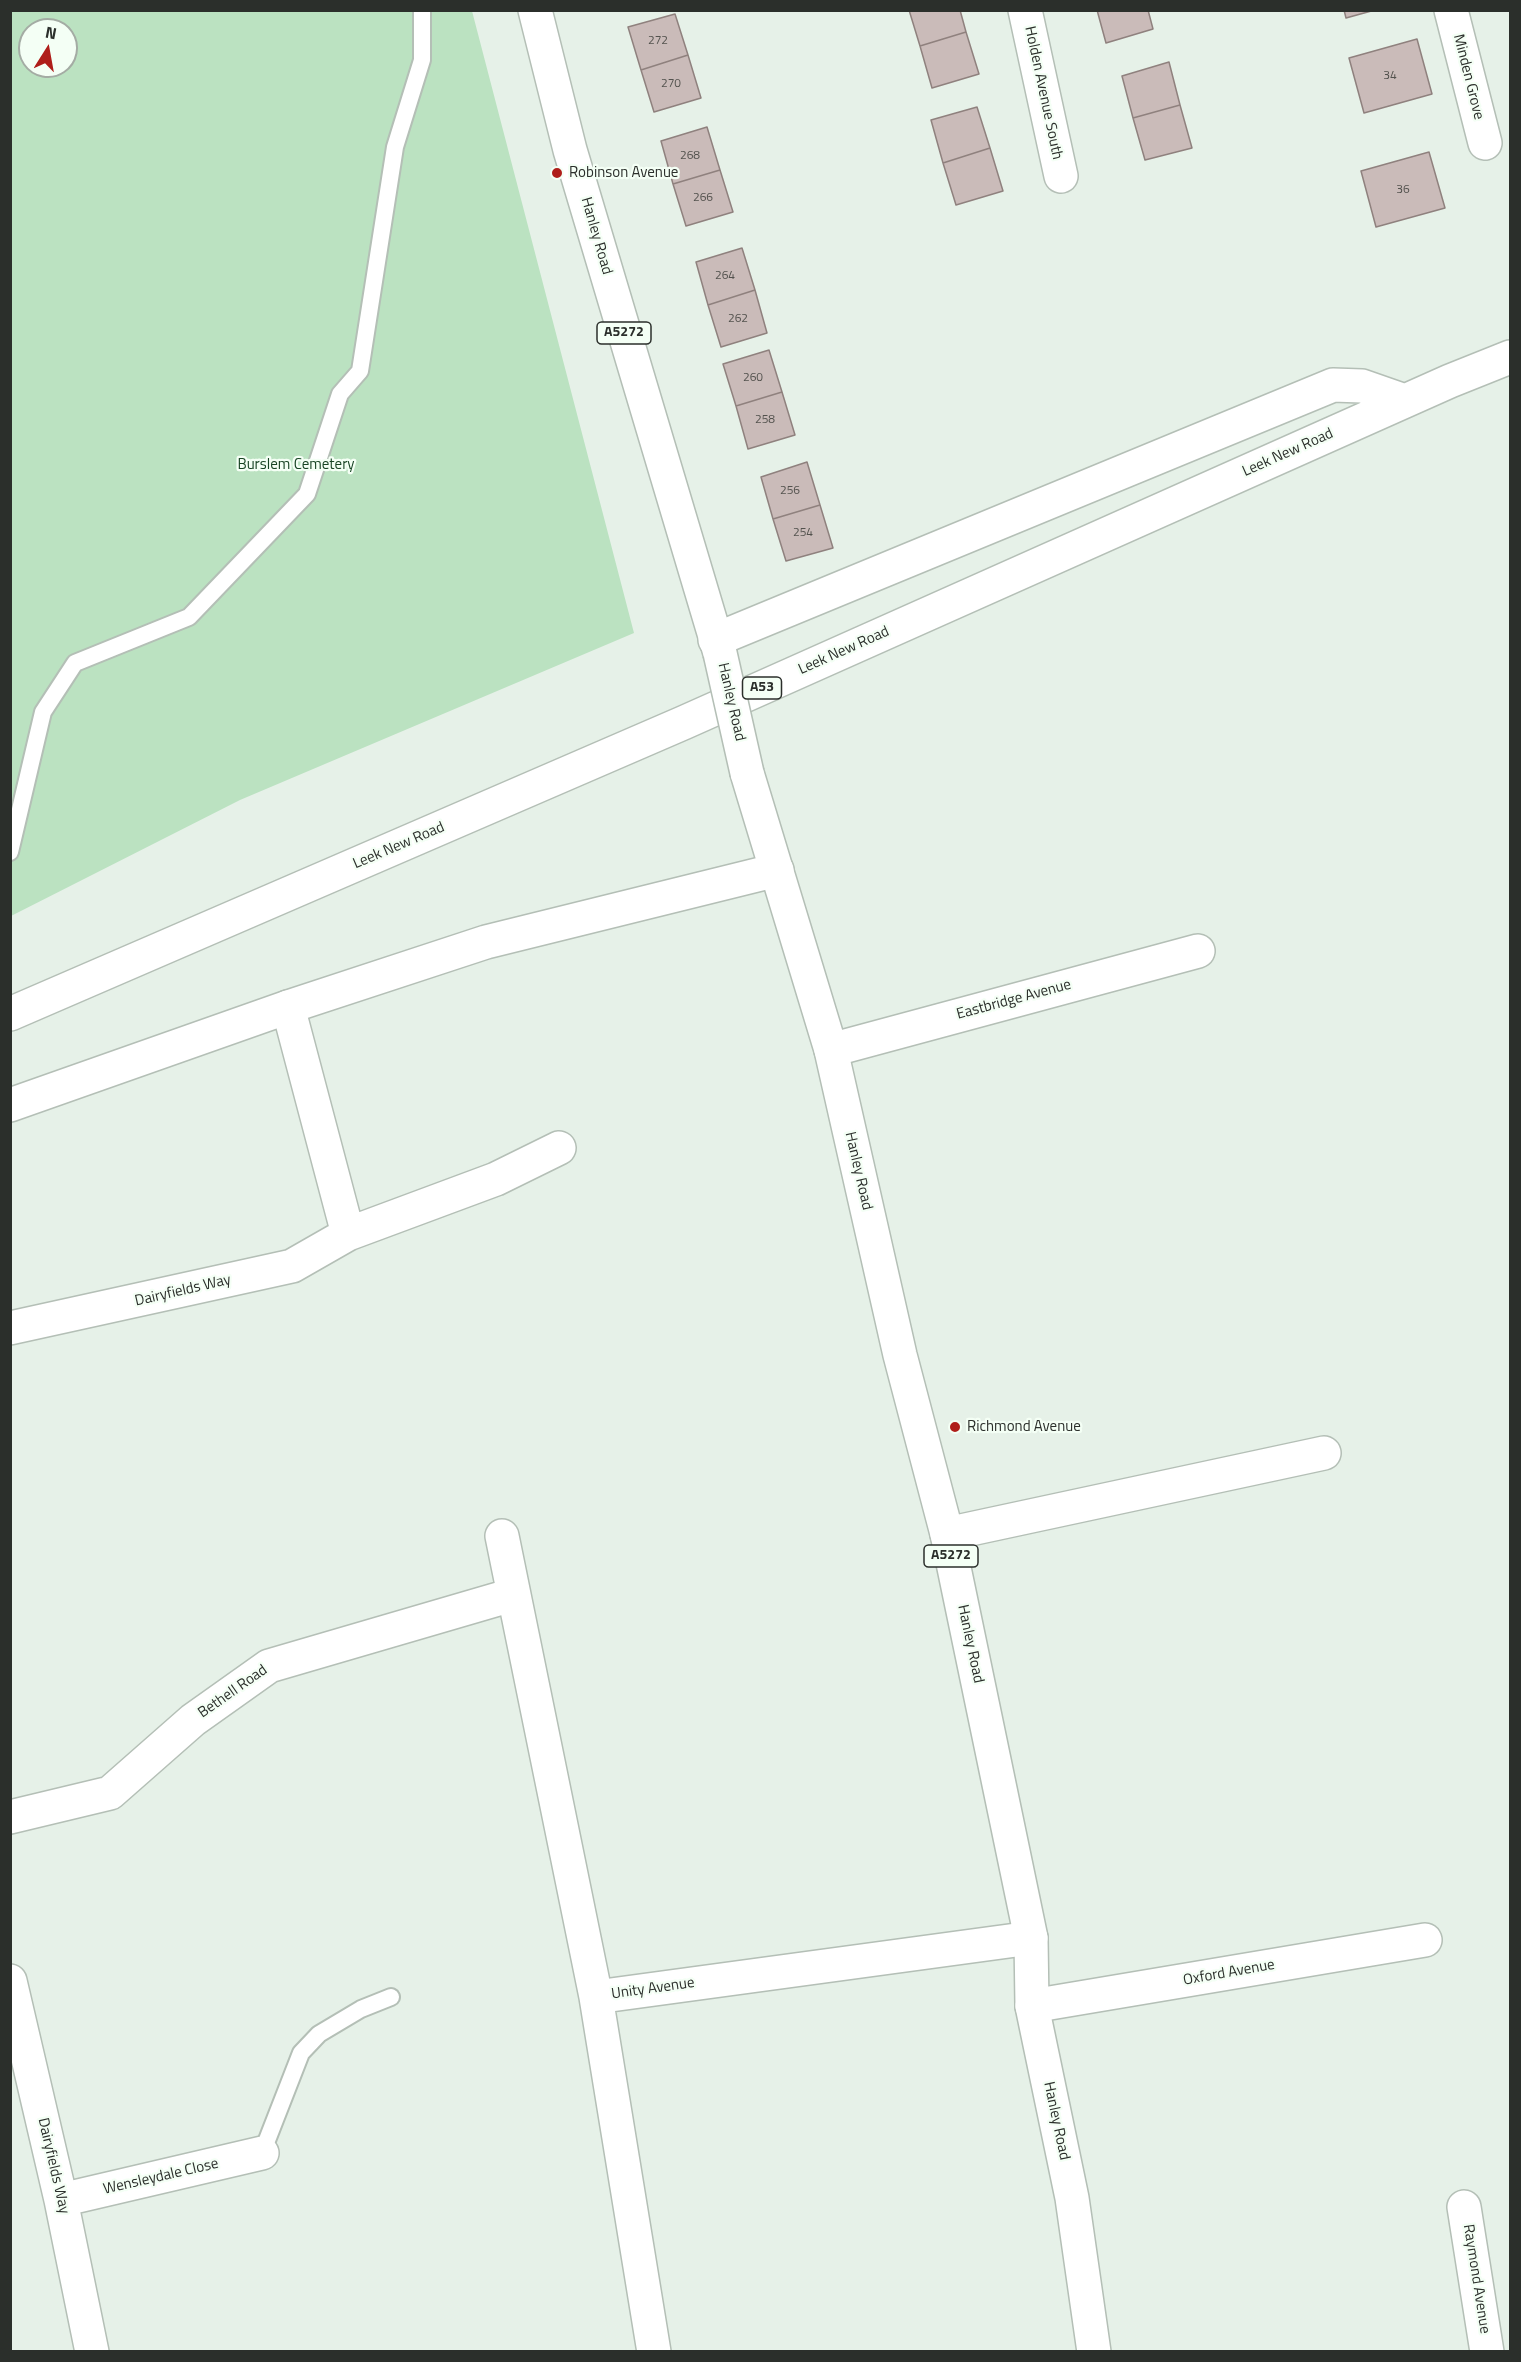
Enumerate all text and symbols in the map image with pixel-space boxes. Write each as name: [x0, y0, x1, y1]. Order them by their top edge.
north arrow: [18, 18, 78, 78]
text: N: [43, 19, 59, 45]
street label: Holden Avenue South: [1020, 25, 1066, 161]
street label: Minden Grove: [1449, 32, 1487, 122]
house number: 272: [648, 34, 668, 48]
house number: 34: [1383, 69, 1397, 83]
house number: 270: [661, 77, 681, 91]
house number: 268: [680, 149, 700, 163]
place label: Robinson Avenue: [569, 164, 678, 182]
marker: Robinson Avenue: [550, 166, 564, 180]
house number: 36: [1396, 183, 1410, 197]
house number: 266: [693, 191, 713, 205]
street label: Hanley Road: [576, 195, 616, 277]
house number: 264: [715, 269, 735, 283]
house number: 262: [728, 312, 748, 326]
road number: A5272: [597, 322, 651, 344]
house number: 260: [743, 371, 763, 385]
house number: 258: [755, 413, 775, 427]
street label: Leek New Road: [1240, 425, 1336, 481]
park label: Burslem Cemetery: [237, 456, 355, 474]
house number: 256: [780, 484, 800, 498]
house number: 254: [793, 526, 813, 540]
street label: Leek New Road: [796, 623, 892, 679]
street label: Hanley Road: [713, 661, 749, 743]
road number: A53: [742, 677, 782, 699]
street label: Leek New Road: [351, 819, 447, 873]
street label: Eastbridge Avenue: [955, 976, 1073, 1024]
street label: Hanley Road: [840, 1130, 876, 1212]
street label: Dairyfields Way: [133, 1271, 233, 1311]
place label: Richmond Avenue: [967, 1418, 1081, 1436]
marker: Richmond Avenue: [948, 1420, 962, 1434]
road number: A5272: [924, 1545, 978, 1567]
street label: Hanley Road: [953, 1603, 987, 1685]
street label: Bethell Road: [195, 1662, 271, 1722]
street label: Oxford Avenue: [1182, 1956, 1276, 1990]
street label: Unity Avenue: [610, 1974, 696, 2004]
street label: Hanley Road: [1039, 2080, 1073, 2162]
street label: Dairyfields Way: [33, 2116, 73, 2216]
street label: Wensleydale Close: [102, 2155, 220, 2199]
street label: Raymond Avenue: [1458, 2223, 1494, 2335]

